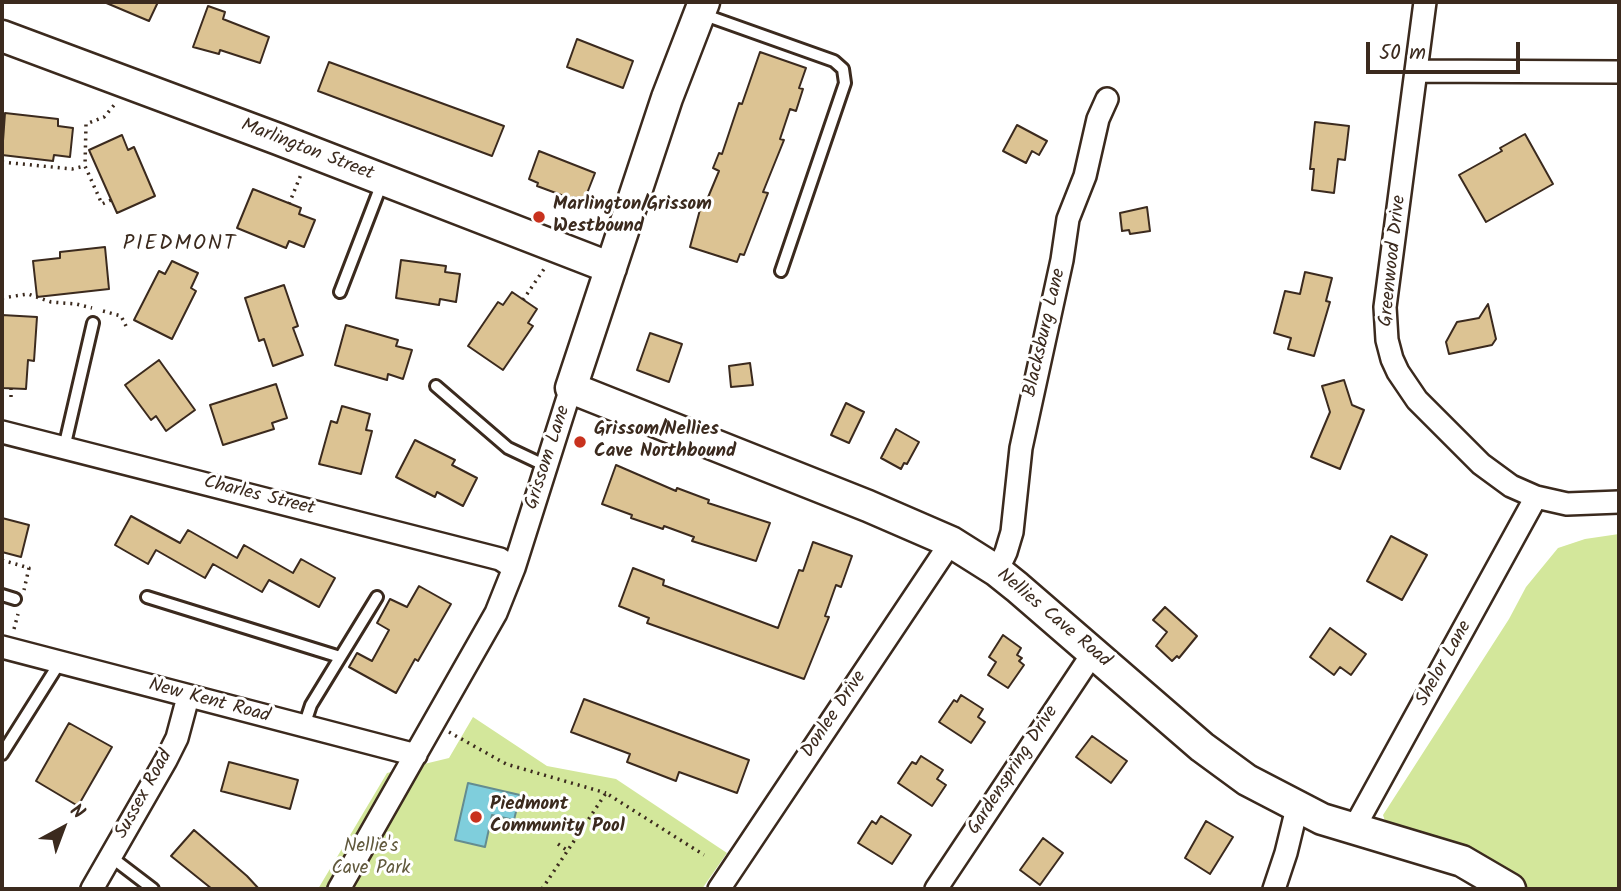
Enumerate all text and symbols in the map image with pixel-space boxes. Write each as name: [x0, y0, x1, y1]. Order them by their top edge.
scale bar: [1369, 28, 1523, 72]
text: 50 m: [1379, 37, 1426, 70]
street label: Marlington Street: [237, 115, 377, 187]
street label: Greenwood Drive: [1376, 194, 1412, 328]
place label: Marlington/Grissom Westbound: [553, 195, 712, 239]
marker: Marlington/Grissom Westbound: [531, 209, 547, 225]
district label: PIEDMONT: [124, 232, 236, 258]
street label: Blacksburg Lane: [1020, 267, 1072, 399]
street label: Grissom Lane: [521, 403, 577, 513]
place label: Grissom/Nellies Cave Northbound: [594, 420, 736, 464]
marker: Grissom/Nellies Cave Northbound: [572, 434, 588, 450]
street label: Charles Street: [201, 472, 317, 522]
street label: Nellies Cave Road: [991, 565, 1115, 673]
street label: Shelor Lane: [1412, 617, 1478, 711]
street label: Donlee Drive: [798, 667, 872, 763]
street label: New Kent Road: [146, 675, 272, 729]
street label: Gardenspring Drive: [964, 702, 1064, 840]
street label: Sussex Road: [111, 747, 179, 843]
north arrow: [28, 793, 98, 863]
place label: Piedmont Community Pool: [490, 795, 625, 839]
text: N: [62, 797, 91, 827]
marker: Piedmont Community Pool: [468, 809, 484, 825]
park label: Nellie's Cave Park: [332, 837, 410, 881]

